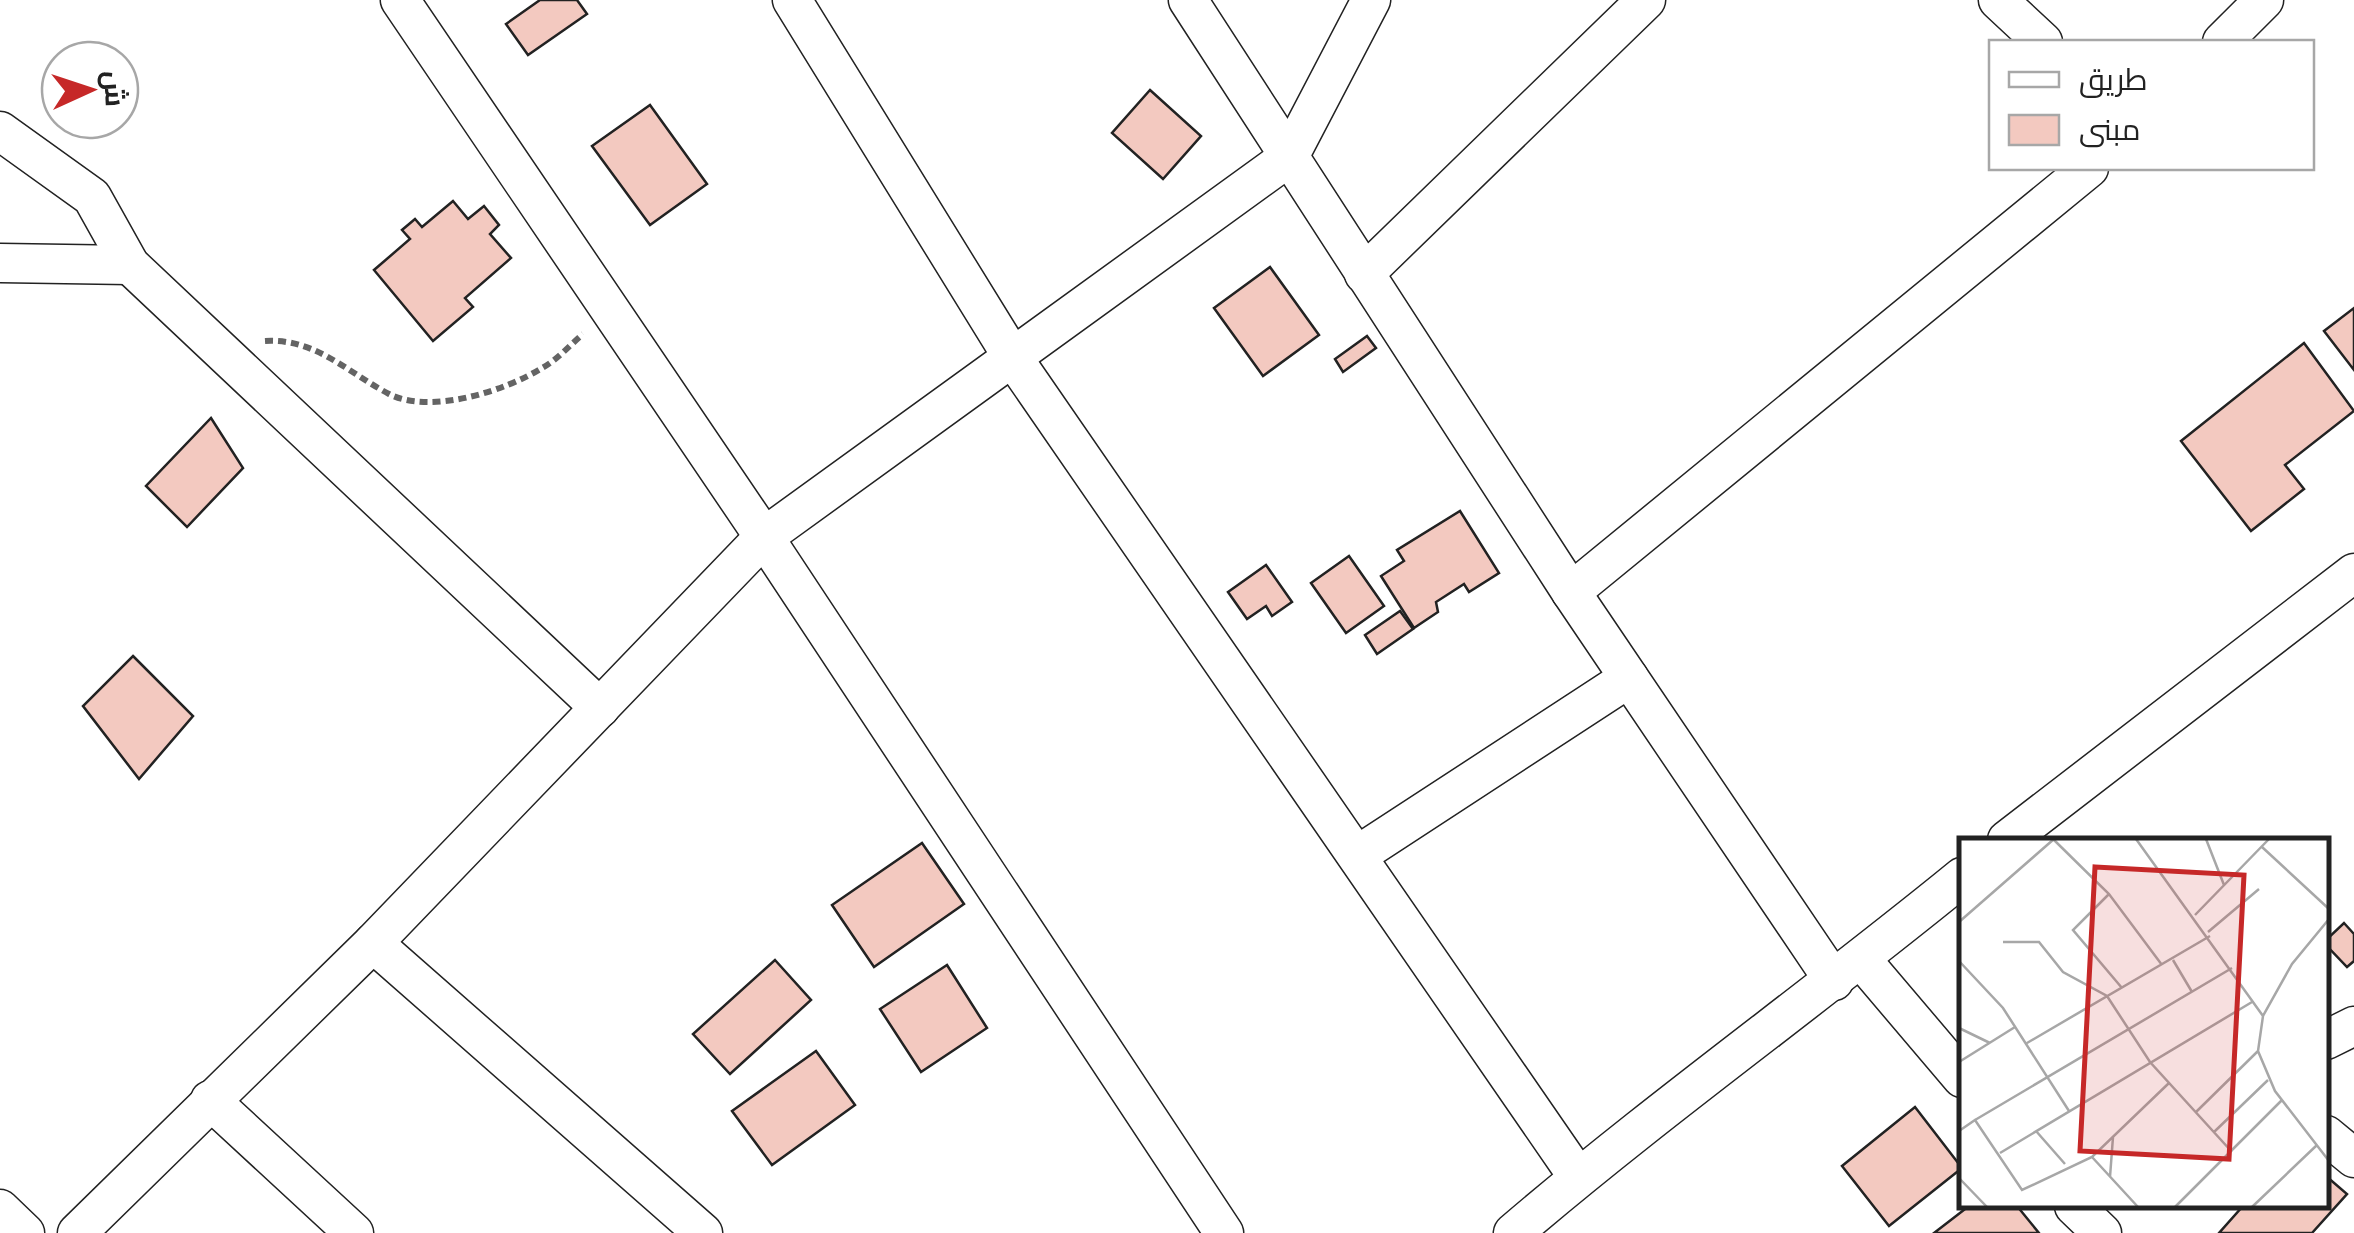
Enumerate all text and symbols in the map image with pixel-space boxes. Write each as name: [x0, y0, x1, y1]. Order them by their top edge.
north arrow: [40, 40, 140, 140]
legend: [1989, 40, 2314, 170]
text: طريق: [2079, 61, 2148, 98]
text: ش: [97, 70, 133, 108]
text: مبنى: [2079, 111, 2140, 148]
inset map: [1959, 838, 2329, 1208]

